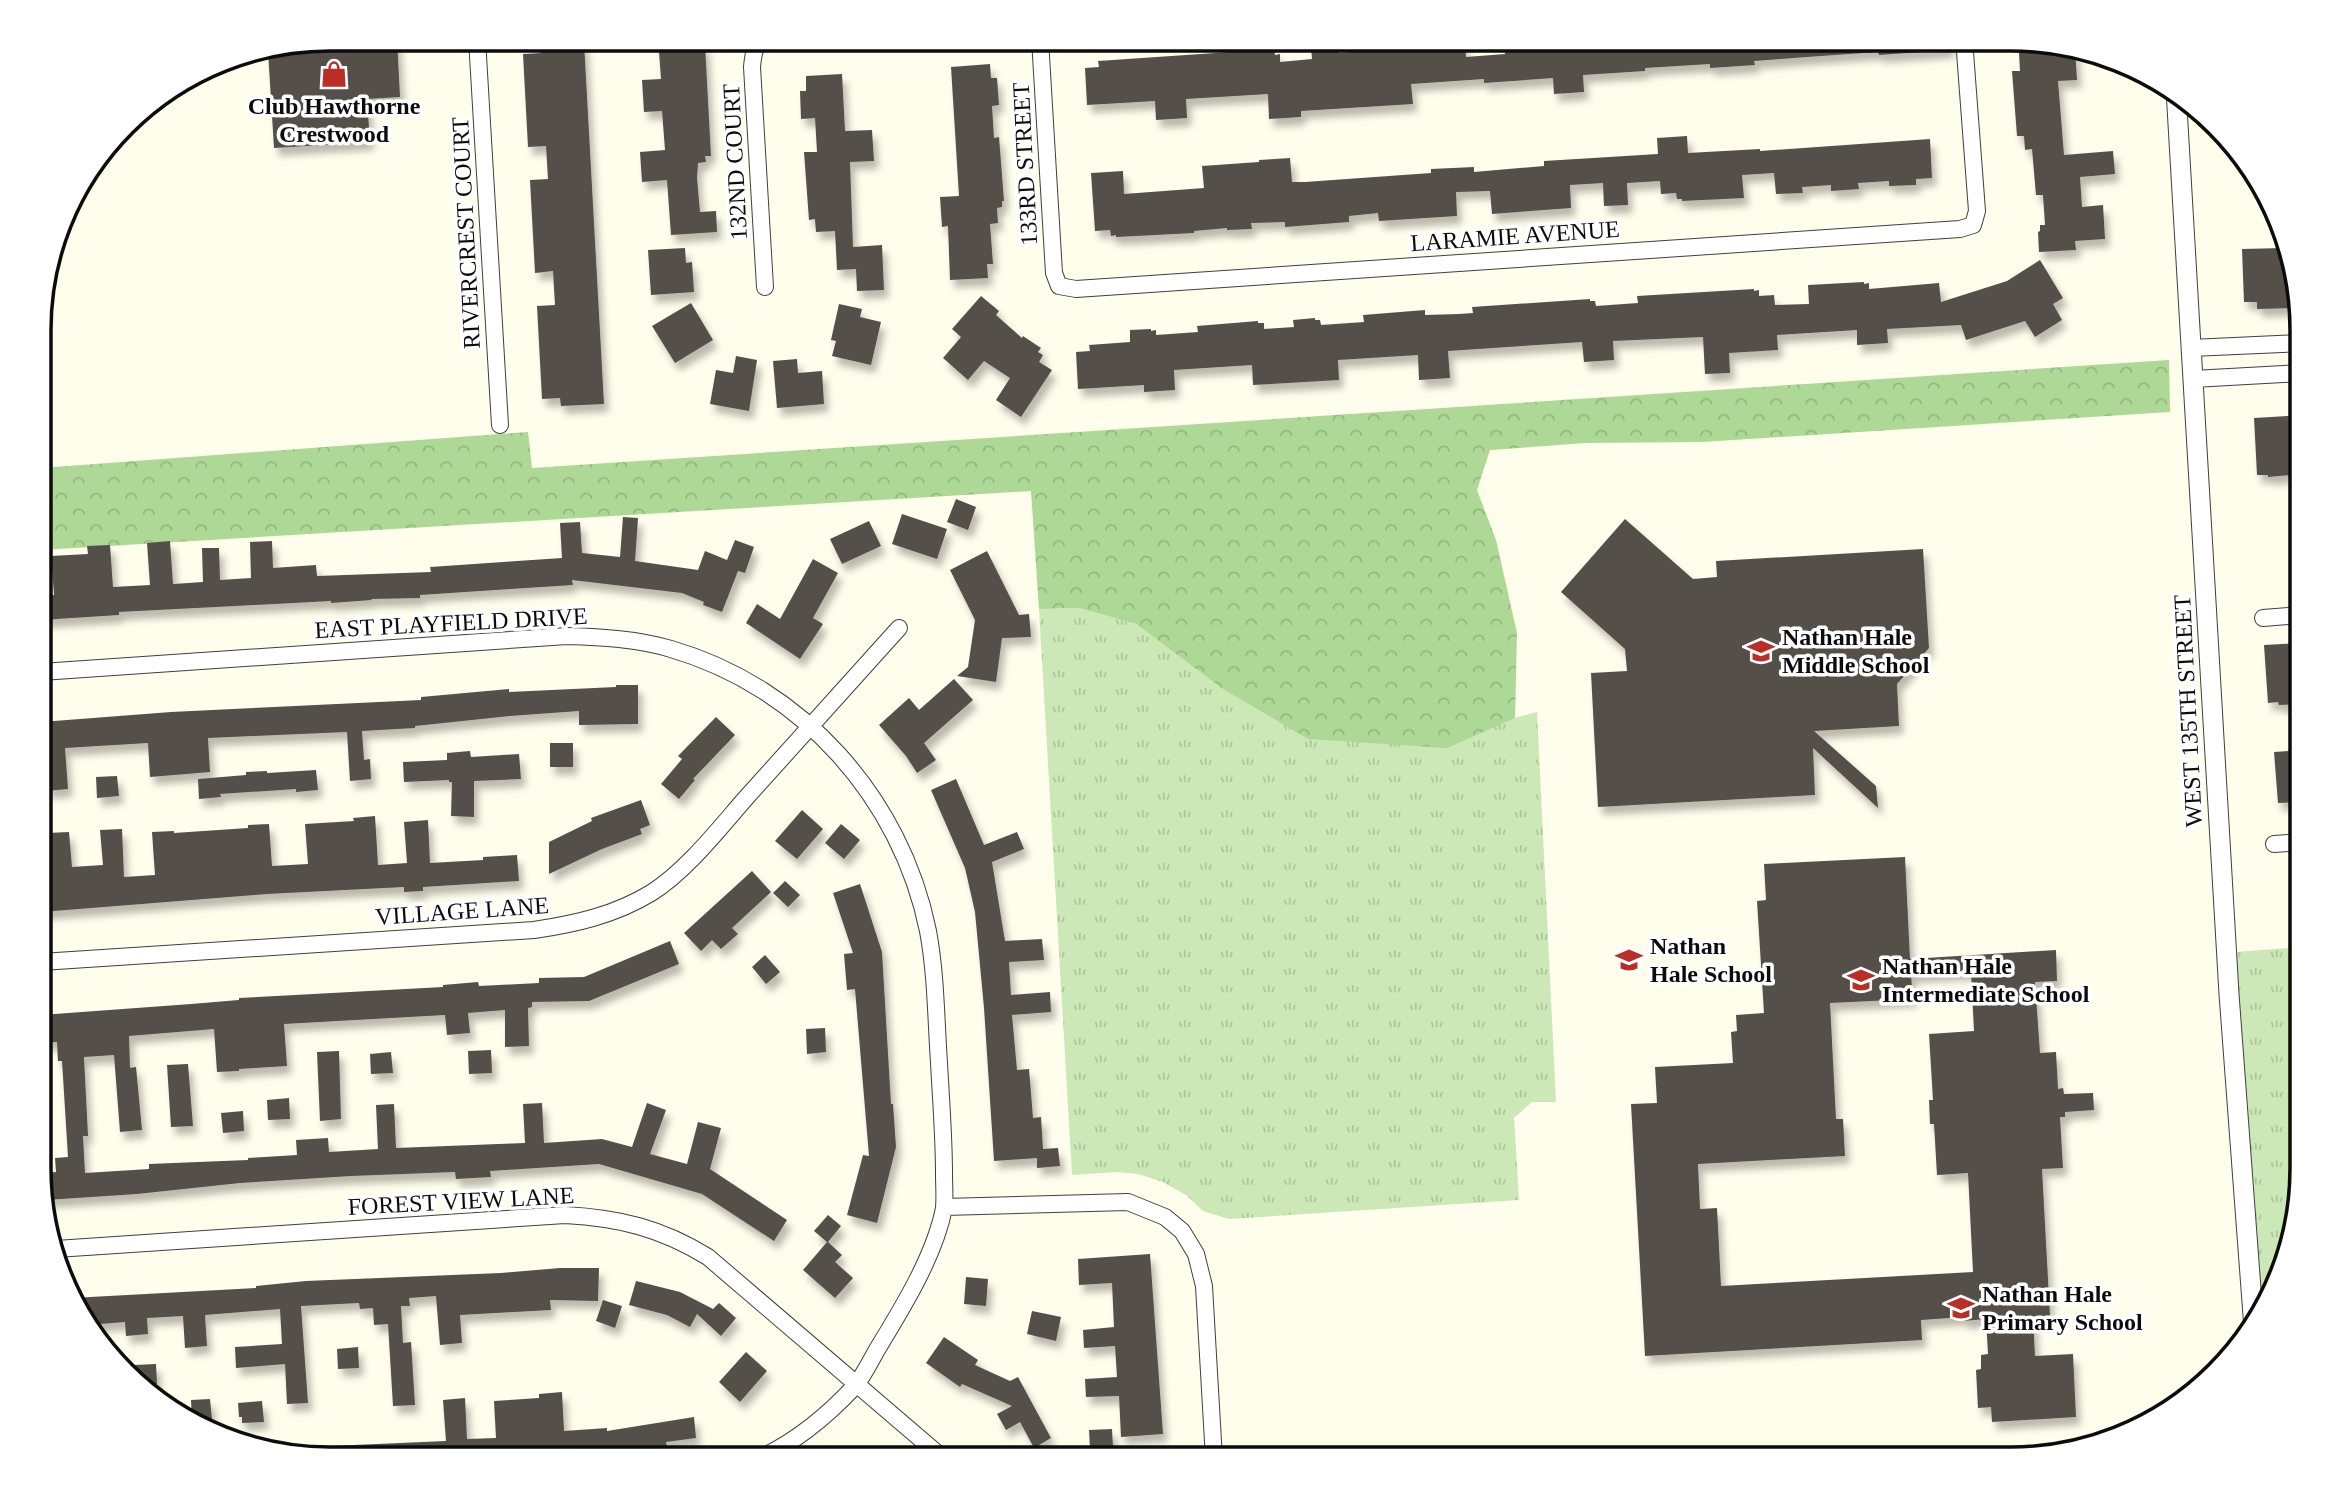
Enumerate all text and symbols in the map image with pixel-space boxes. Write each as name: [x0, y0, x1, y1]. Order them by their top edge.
shop icon: Club Hawthorne Crestwood: [319, 59, 349, 89]
street label: 133RD STREET: [1008, 81, 1042, 246]
street label: 132ND COURT: [718, 83, 752, 241]
place label: Club Hawthorne Crestwood: [248, 93, 421, 147]
street label: RIVERCREST COURT: [447, 116, 485, 350]
street label: LARAMIE AVENUE: [1410, 216, 1620, 256]
street label: WEST 135TH STREET: [2169, 594, 2207, 828]
street label: EAST PLAYFIELD DRIVE: [314, 603, 588, 643]
place label: Nathan Hale Middle School: [1782, 624, 1930, 678]
school or university icon: Nathan Hale Middle School: [1746, 636, 1776, 666]
street label: VILLAGE LANE: [374, 892, 550, 930]
place label: Nathan Hale School: [1650, 933, 1772, 987]
school or university icon: Nathan Hale School: [1614, 945, 1644, 975]
place label: Nathan Hale Intermediate School: [1882, 953, 2090, 1007]
school or university icon: Nathan Hale Intermediate School: [1846, 965, 1876, 995]
street label: FOREST VIEW LANE: [347, 1182, 575, 1220]
place label: Nathan Hale Primary School: [1982, 1281, 2143, 1335]
school or university icon: Nathan Hale Primary School: [1946, 1293, 1976, 1323]

